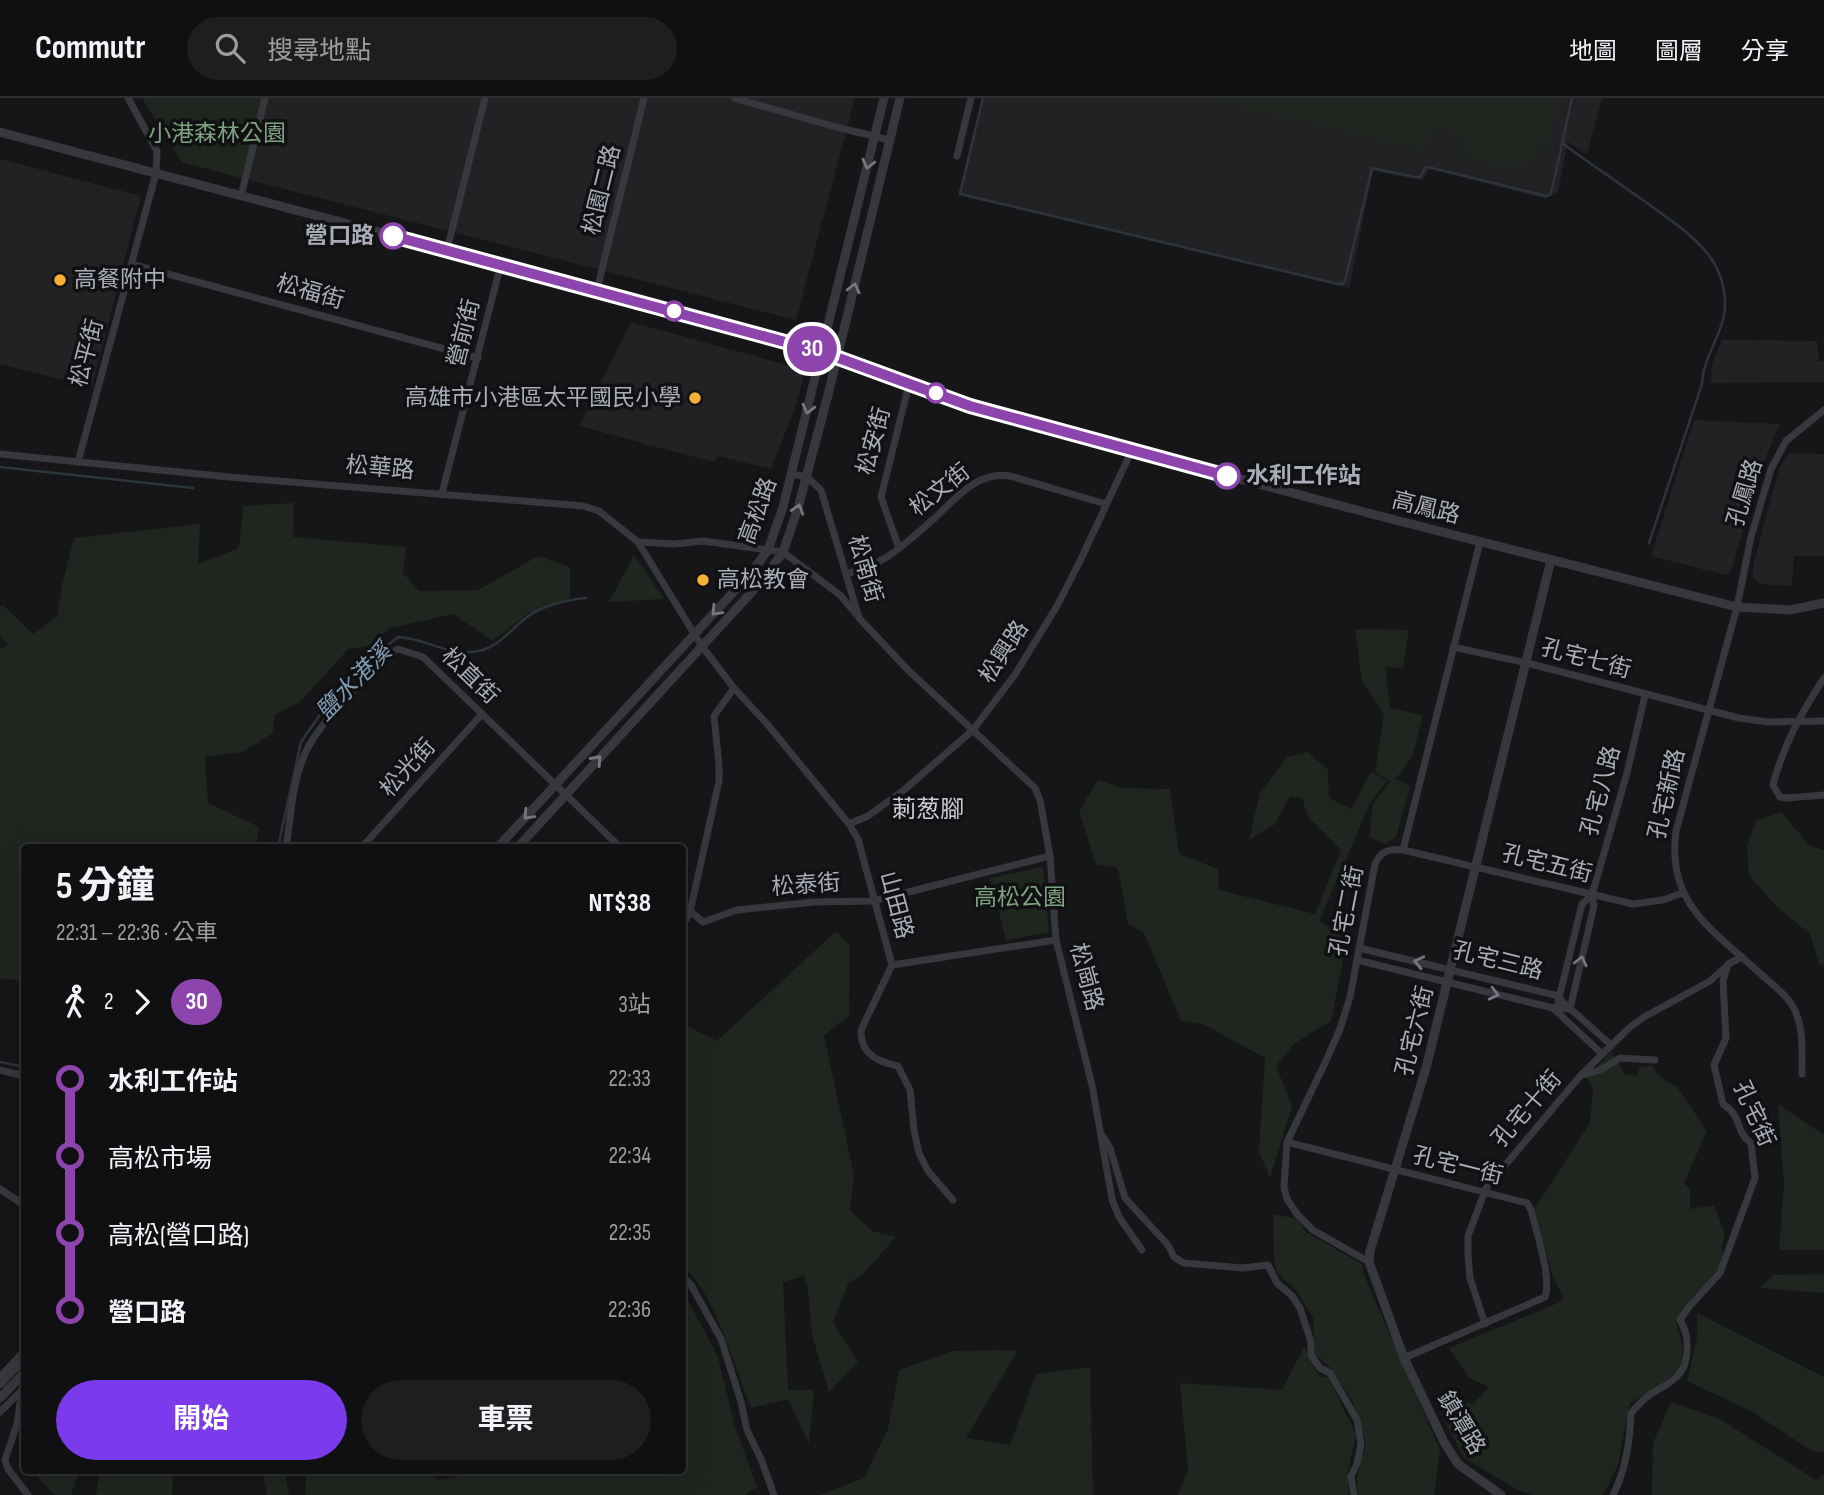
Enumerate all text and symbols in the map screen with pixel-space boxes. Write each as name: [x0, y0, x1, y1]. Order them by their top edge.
search box: [187, 17, 677, 80]
text: Commutr: [35, 28, 145, 68]
icon: search: [211, 29, 249, 67]
text: 搜尋地點: [267, 36, 371, 67]
text: 地圖: [1569, 37, 1617, 66]
text: 圖層: [1655, 37, 1703, 66]
text: 分享: [1741, 37, 1789, 66]
park label: 小港森林公園: [148, 120, 286, 148]
street label: 松園二路: [577, 142, 627, 238]
one-way arrow: [862, 158, 876, 170]
place label: 營口路: [305, 222, 374, 250]
marker: 營口路: [380, 223, 406, 249]
place label: 高餐附中: [74, 266, 166, 294]
street label: 松福街: [273, 269, 347, 315]
marker: 高餐附中: [52, 272, 68, 288]
one-way arrow: [846, 282, 860, 294]
street label: 營前街: [442, 296, 486, 370]
unlabelled marker: [664, 301, 684, 321]
street label: 松平街: [65, 316, 109, 390]
line badge: 30: [780, 326, 844, 372]
text: 30: [801, 334, 823, 363]
unlabelled marker: [926, 383, 946, 403]
place label: 高雄市小港區太平國民小學: [405, 384, 681, 412]
marker: 高雄市小港區太平國民小學: [687, 390, 703, 406]
one-way arrow: [802, 403, 816, 415]
street label: 松安街: [852, 404, 896, 478]
street label: 松華路: [344, 451, 416, 485]
street label: 孔鳳路: [1722, 456, 1768, 530]
street label: 松文街: [904, 458, 976, 522]
place label: 水利工作站: [1246, 462, 1361, 490]
marker: 水利工作站: [1214, 463, 1240, 489]
street label: 高松路: [733, 474, 783, 548]
street label: 高鳳路: [1389, 486, 1463, 530]
one-way arrow: [789, 503, 804, 515]
street label: 松南街: [842, 532, 888, 606]
place label: 高松教會: [717, 566, 809, 594]
marker: 高松教會: [695, 572, 711, 588]
one-way arrow: [711, 603, 724, 616]
street label: 松興路: [973, 615, 1035, 689]
street label: 孔宅七街: [1538, 634, 1634, 684]
water label: 鹽水港溪: [310, 635, 400, 727]
street label: 松直街: [435, 642, 505, 710]
street label: 松光街: [375, 733, 441, 803]
street label: 孔宅八路: [1576, 743, 1626, 839]
street label: 孔宅新路: [1643, 746, 1691, 842]
one-way arrow: [588, 755, 601, 768]
district label: 莿葱腳: [892, 795, 964, 824]
one-way arrow: [524, 807, 536, 820]
street label: 孔宅五街: [1499, 839, 1595, 889]
street label: 孔宅二街: [1324, 863, 1370, 959]
text: 5 分鐘: [56, 864, 155, 909]
street label: 山田路: [874, 868, 918, 942]
street label: 松泰街: [771, 869, 841, 901]
park label: 高松公園: [974, 884, 1066, 912]
text: NT$38: [589, 888, 651, 919]
text: 22:31 – 22:36 · 公車: [56, 919, 218, 947]
street label: 孔宅三路: [1450, 936, 1546, 986]
street label: 松崗路: [1064, 940, 1108, 1014]
one-way arrow: [1573, 955, 1588, 967]
one-way arrow: [1413, 956, 1425, 970]
icon: walk: [56, 983, 94, 1021]
icon: forward: [123, 983, 161, 1021]
street label: 孔宅六街: [1390, 983, 1440, 1079]
one-way arrow: [1488, 986, 1500, 1000]
text: 30: [185, 987, 208, 1016]
text: 2: [104, 988, 113, 1016]
text: 3站: [618, 991, 651, 1019]
text: 22:33: [608, 1065, 651, 1093]
street label: 孔宅十街: [1486, 1065, 1568, 1153]
text: 水利工作站: [108, 1067, 238, 1098]
street label: 孔宅街: [1727, 1077, 1781, 1151]
street label: 孔宅一街: [1410, 1141, 1506, 1191]
text: 22:34: [608, 1142, 651, 1170]
text: 高松市場: [108, 1144, 212, 1175]
text: 22:35: [609, 1219, 651, 1247]
text: 高松(營口路): [108, 1221, 249, 1252]
text: 22:36: [608, 1296, 651, 1324]
text: 營口路: [108, 1298, 186, 1329]
button: 開始: [56, 1380, 347, 1460]
button: 車票: [361, 1380, 651, 1460]
street label: 鎮潭路: [1431, 1386, 1491, 1460]

